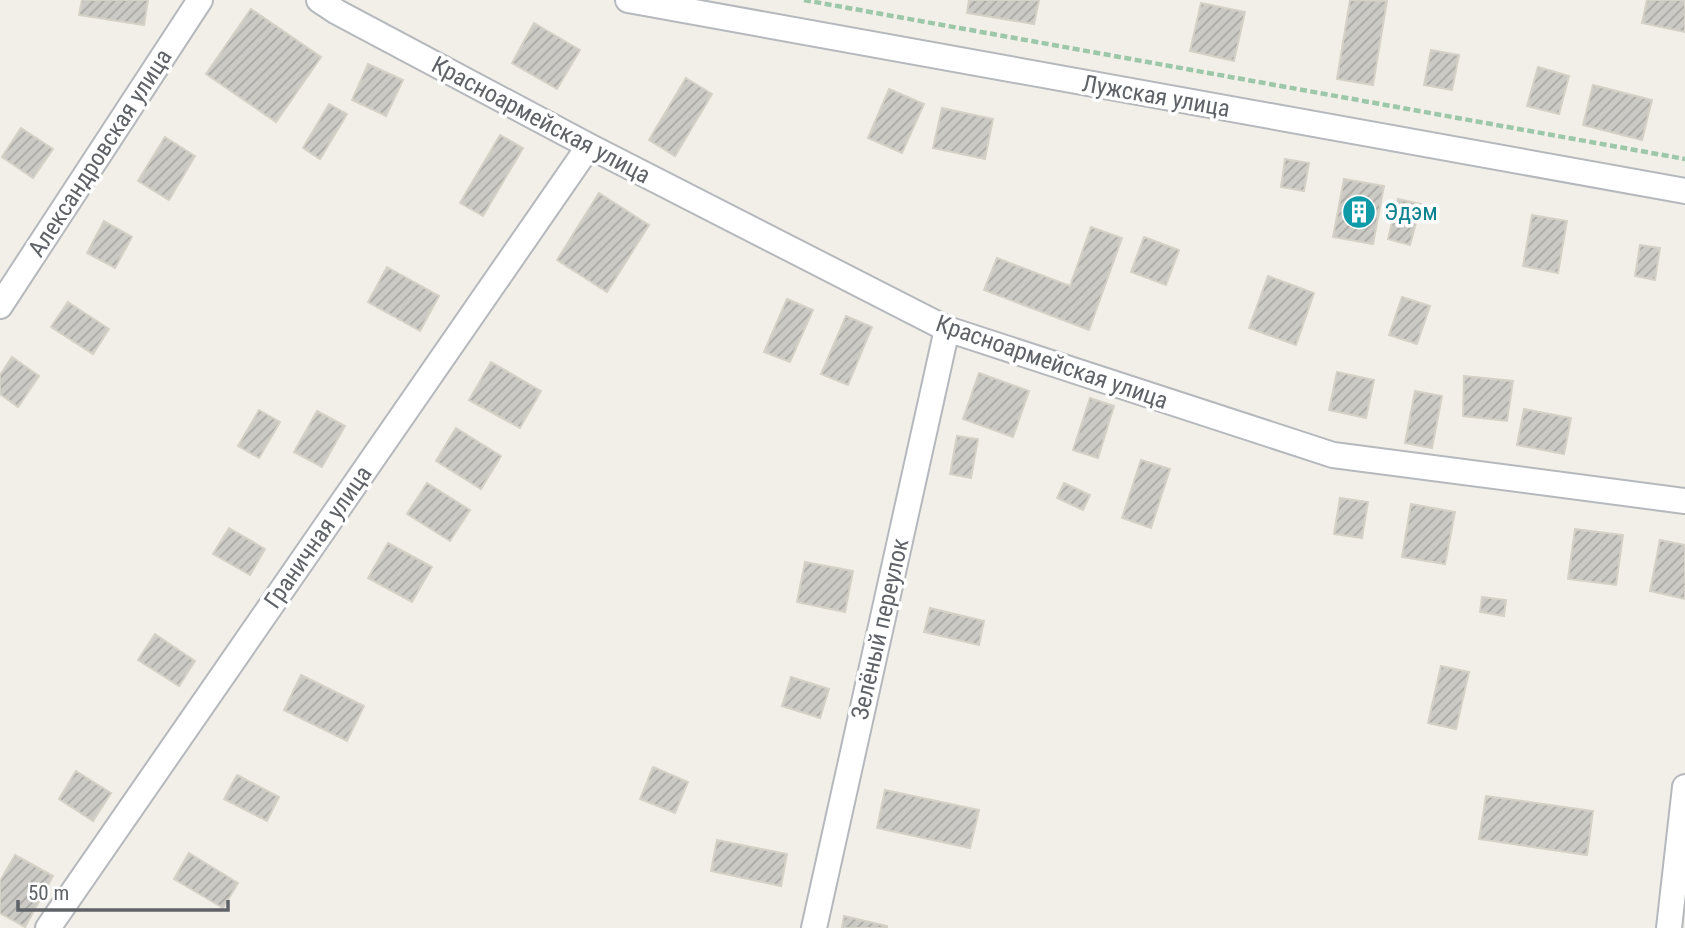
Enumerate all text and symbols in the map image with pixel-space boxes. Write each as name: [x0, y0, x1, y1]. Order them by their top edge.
street label: Александровская улица: [22, 44, 178, 262]
street label: Красноармейская улица: [427, 50, 655, 190]
street label: Лужская улица: [1080, 69, 1232, 123]
building icon: Эдэм: [1340, 193, 1378, 231]
place label: Эдэм: [1384, 198, 1438, 226]
street label: Красноармейская улица: [932, 309, 1172, 415]
street label: Граничная улица: [259, 460, 377, 614]
street label: Зелёный переулок: [846, 535, 915, 722]
scale bar: [18, 869, 228, 913]
text: 50 m: [28, 881, 69, 905]

